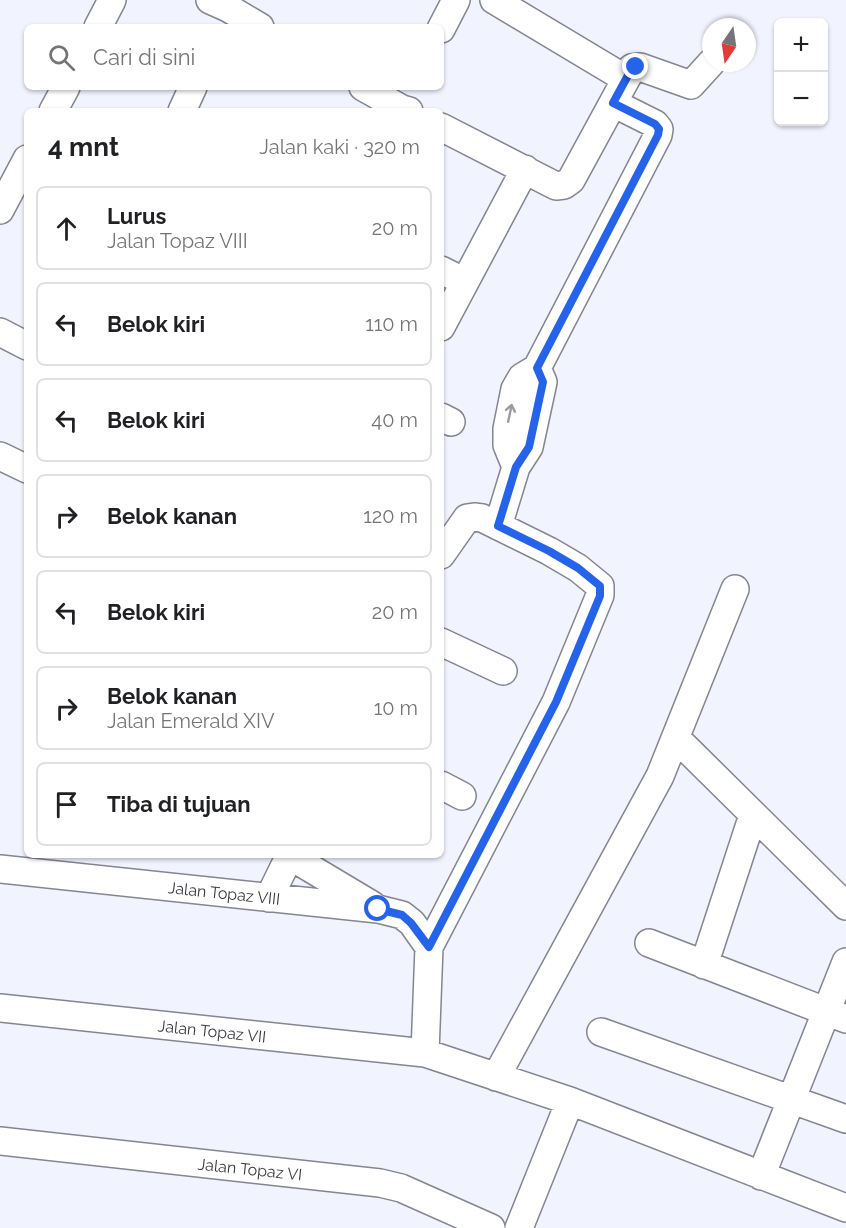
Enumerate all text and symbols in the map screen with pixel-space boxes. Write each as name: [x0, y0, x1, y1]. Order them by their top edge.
north arrow: [702, 18, 756, 72]
map controls: [774, 18, 828, 126]
button: +: [774, 18, 828, 72]
search box: [24, 24, 444, 90]
icon: search: [45, 41, 78, 74]
text: Cari di sini: [93, 44, 195, 70]
route end: [622, 53, 648, 79]
button: −: [774, 72, 828, 126]
text: 4 mnt: [48, 132, 119, 162]
text: Jalan kaki · 320 m: [259, 135, 420, 159]
text: Lurus: [107, 203, 166, 229]
icon: ahead: [50, 212, 83, 245]
text: 20 m: [372, 216, 418, 240]
text: Jalan Topaz VIII: [107, 229, 248, 253]
icon: left: [50, 308, 83, 341]
text: Belok kiri: [107, 311, 205, 337]
text: 110 m: [365, 312, 418, 336]
icon: left: [50, 404, 83, 437]
one-way arrow: [505, 404, 516, 424]
text: Belok kiri: [107, 407, 205, 433]
text: 40 m: [371, 408, 418, 432]
icon: right: [50, 500, 83, 533]
text: Belok kanan: [107, 503, 237, 529]
text: 120 m: [363, 504, 418, 528]
icon: left: [50, 596, 83, 629]
text: Belok kiri: [107, 599, 205, 625]
text: 20 m: [372, 600, 418, 624]
text: Belok kanan: [107, 683, 237, 709]
icon: right: [50, 692, 83, 725]
text: 10 m: [374, 696, 418, 720]
text: Jalan Emerald XIV: [107, 709, 274, 733]
icon: arrive: [50, 788, 83, 821]
text: Tiba di tujuan: [107, 791, 250, 817]
street label: Jalan Topaz VIII: [167, 878, 281, 909]
route start: [364, 895, 390, 921]
street label: Jalan Topaz VII: [157, 1016, 267, 1047]
street label: Jalan Topaz VI: [197, 1155, 303, 1184]

